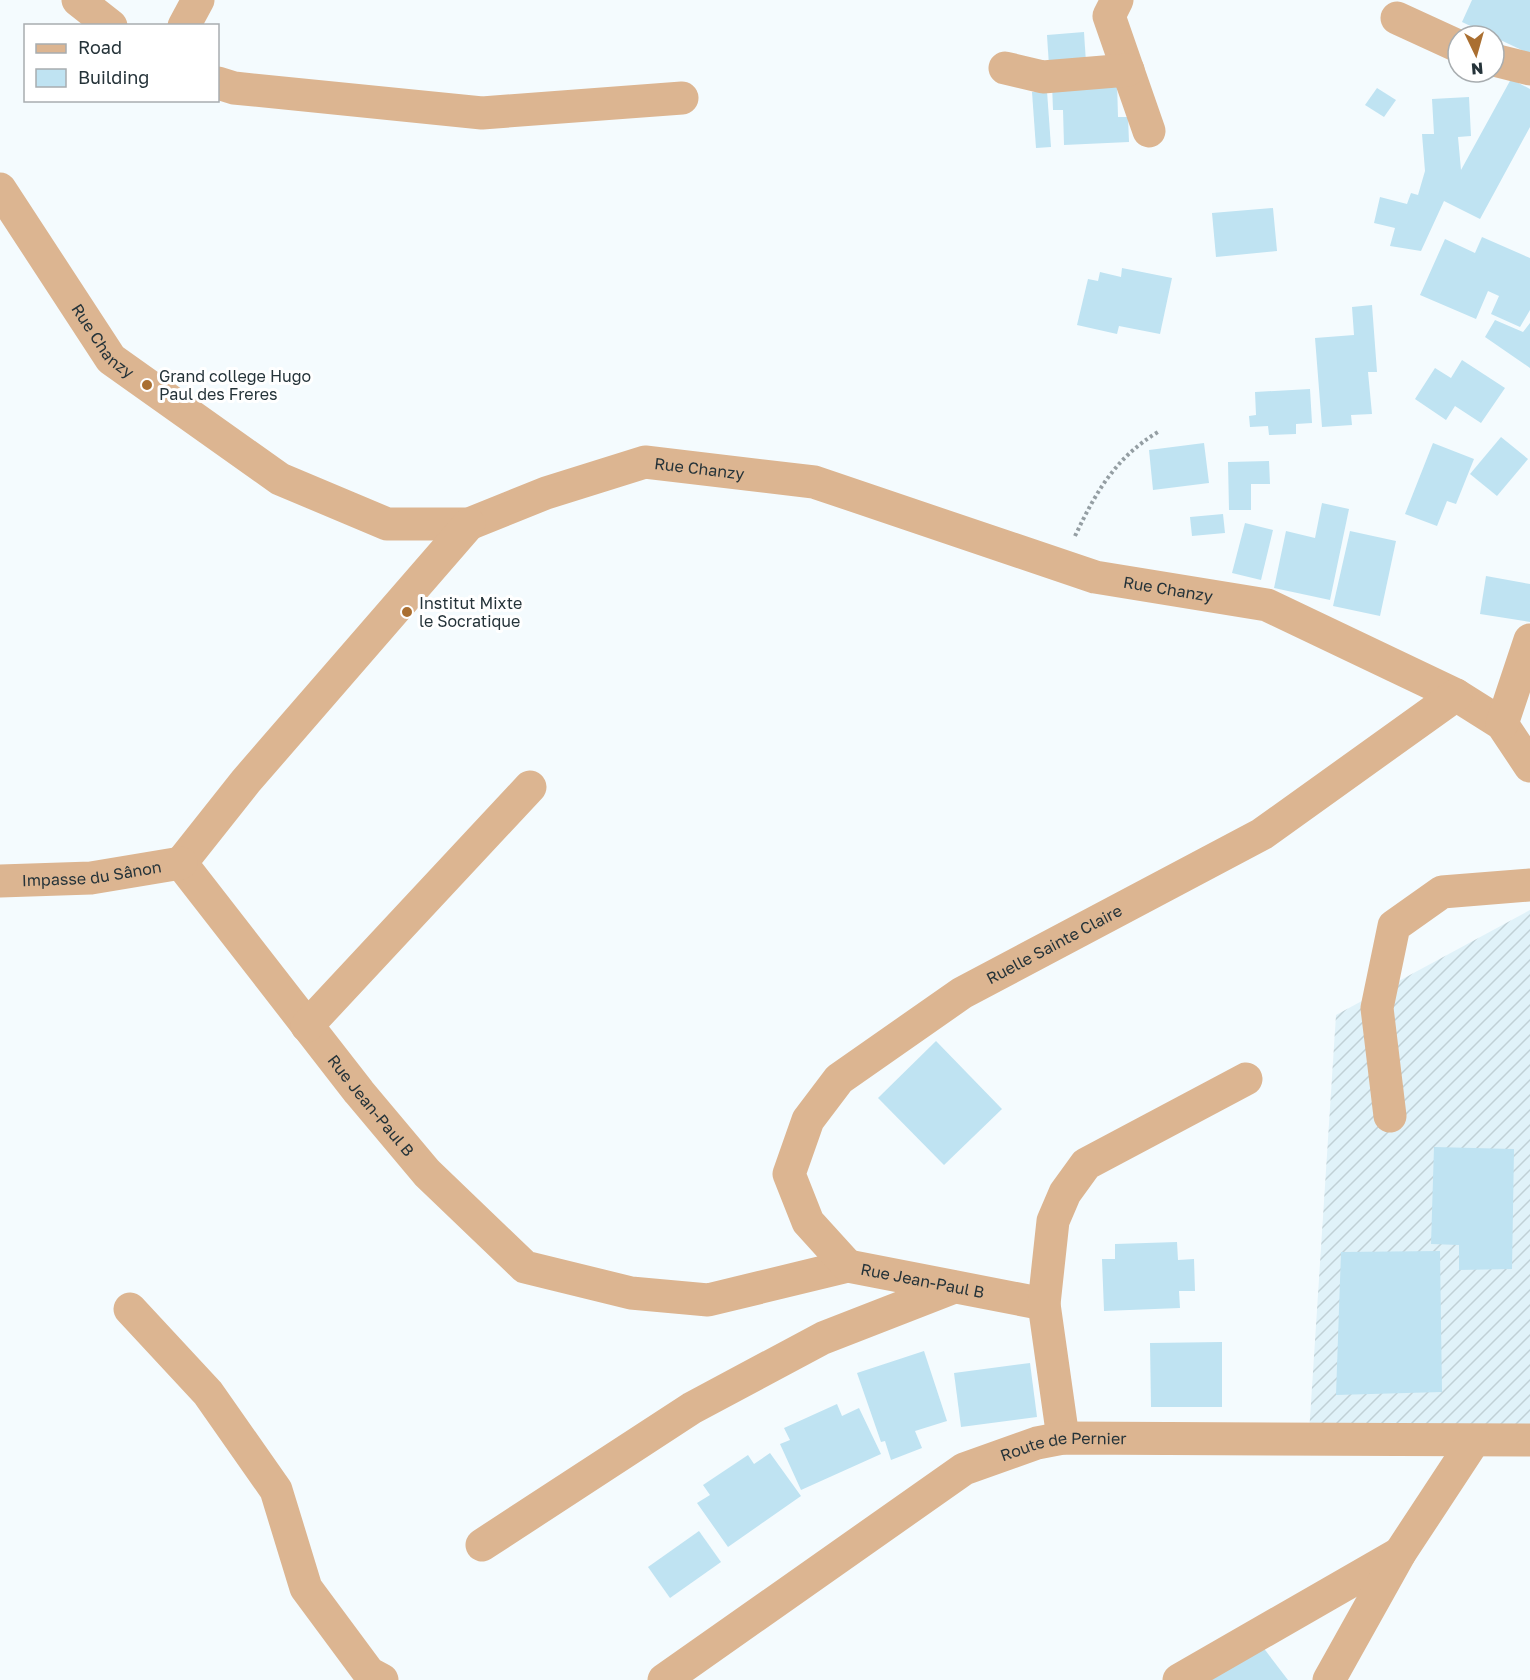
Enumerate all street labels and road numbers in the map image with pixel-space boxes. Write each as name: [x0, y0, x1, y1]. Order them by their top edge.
street label: Rue Chanzy: [67, 300, 138, 382]
street label: Rue Chanzy: [653, 453, 746, 484]
street label: Rue Chanzy: [1122, 572, 1214, 606]
street label: Impasse du Sânon: [21, 856, 163, 890]
street label: Ruelle Sainte Claire: [983, 900, 1125, 988]
street label: Rue Jean-Paul B: [324, 1051, 419, 1160]
street label: Rue Jean-Paul B: [859, 1259, 986, 1302]
street label: Route de Pernier: [997, 1427, 1127, 1465]

